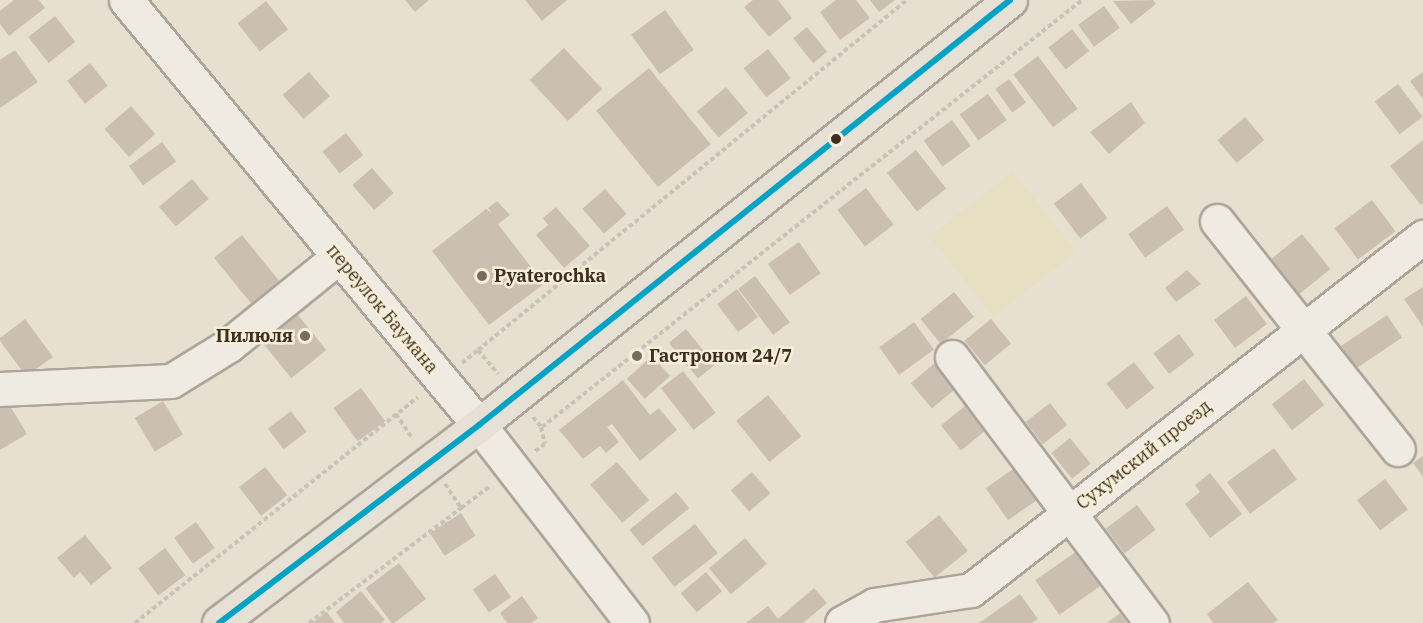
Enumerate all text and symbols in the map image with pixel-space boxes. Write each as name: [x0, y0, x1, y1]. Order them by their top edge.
unlabelled marker: [830, 133, 842, 145]
street label: переулок Баумана: [322, 240, 442, 378]
place label: Pyaterochka: [494, 265, 606, 287]
marker: Pyaterochka: [475, 269, 489, 283]
place label: Пилюля: [216, 325, 293, 347]
marker: Пилюля: [298, 329, 312, 343]
place label: Гастроном 24/7: [649, 345, 792, 367]
marker: Гастроном 24/7: [630, 349, 644, 363]
street label: Сухумский проезд: [1072, 396, 1216, 514]

